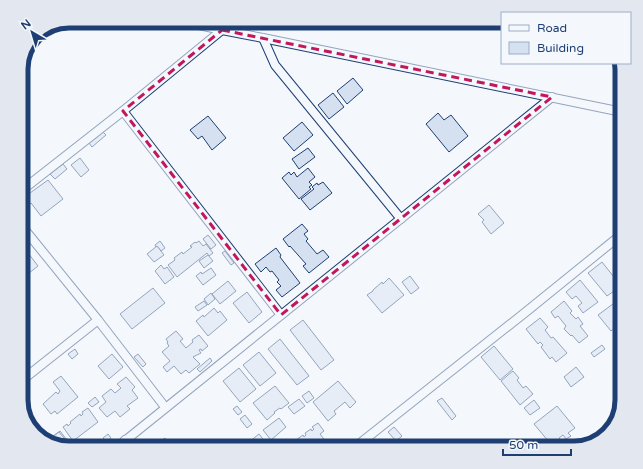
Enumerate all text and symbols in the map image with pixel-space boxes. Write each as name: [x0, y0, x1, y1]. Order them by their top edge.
north arrow: [12, 12, 52, 52]
legend: [501, 12, 631, 64]
text: N: [19, 17, 34, 32]
text: Road: [537, 21, 567, 35]
text: Building: [537, 41, 584, 55]
scale bar: [503, 431, 571, 457]
text: 50 m: [509, 438, 538, 452]

